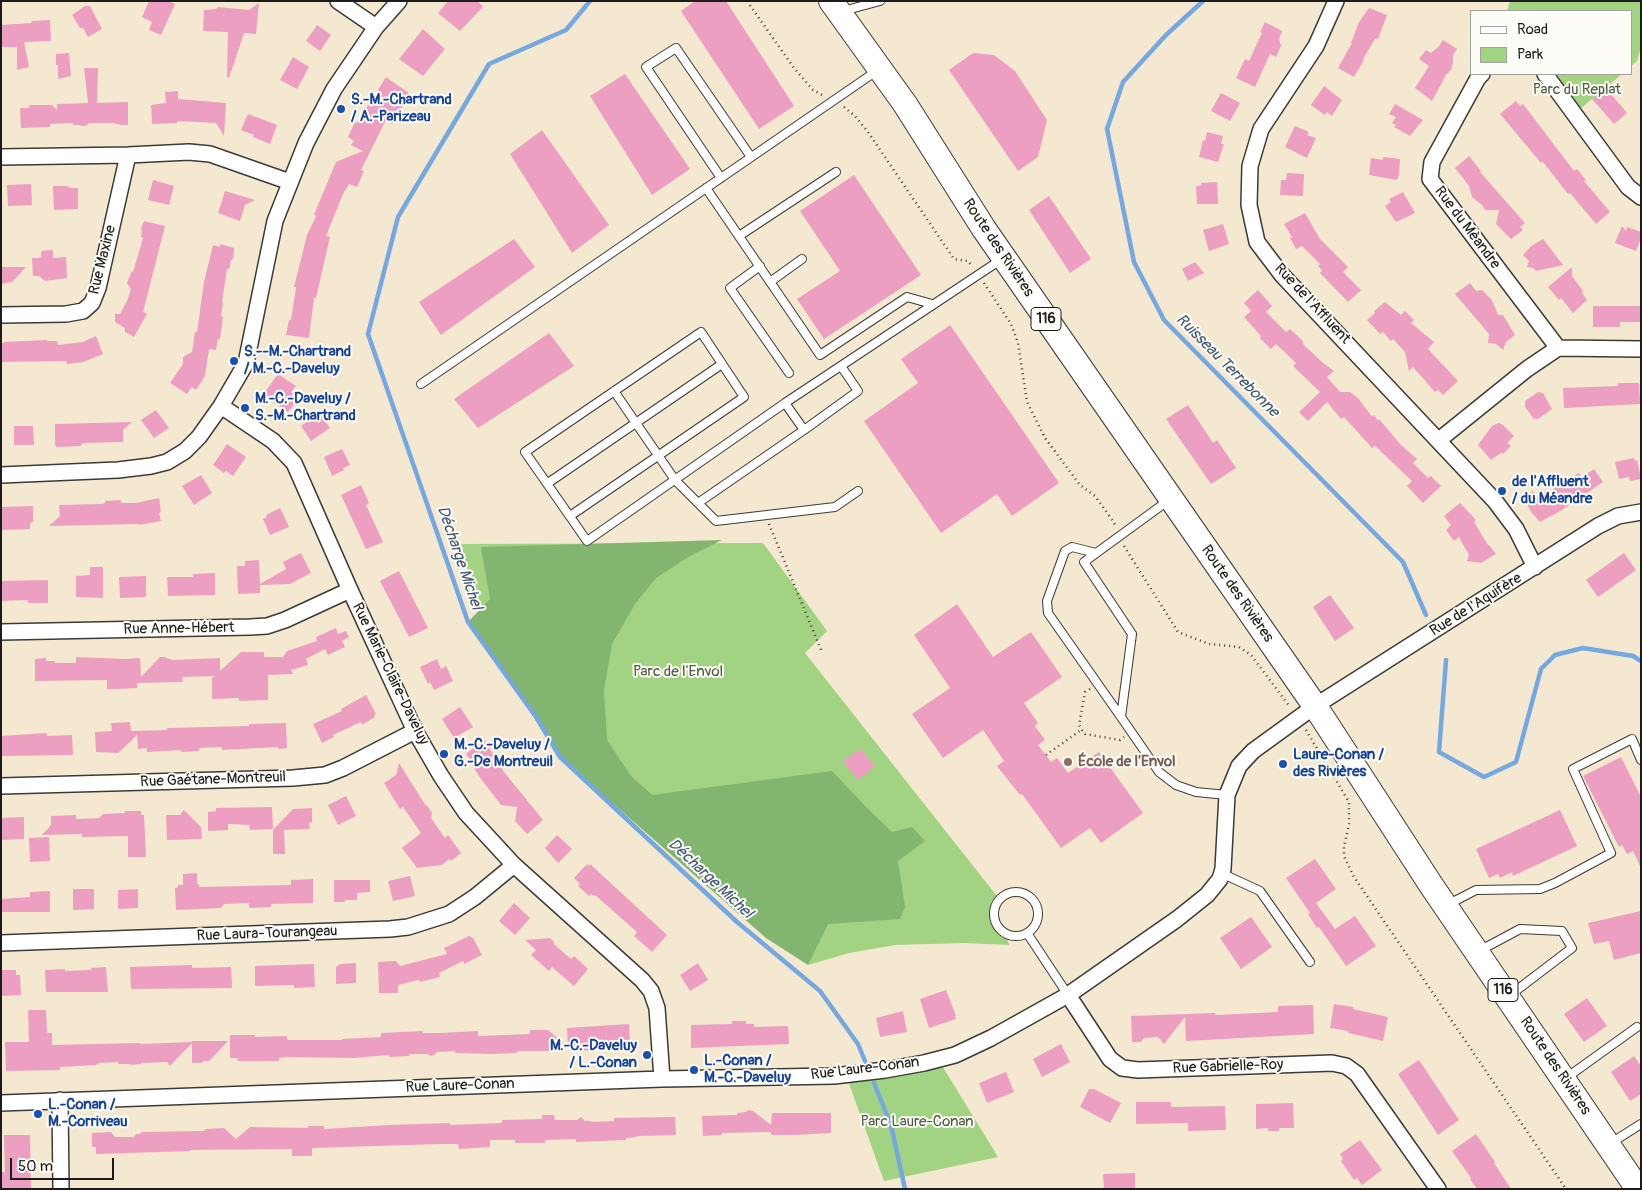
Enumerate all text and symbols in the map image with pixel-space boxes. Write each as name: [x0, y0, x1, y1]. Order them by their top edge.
legend: [1470, 10, 1632, 75]
text: Road: [1517, 20, 1548, 39]
text: Park: [1517, 45, 1543, 64]
park label: Parc du Replat: [1533, 81, 1621, 99]
place label: S.-M.-Chartrand / A.-Parizeau: [351, 91, 452, 126]
marker: S.-M.-Chartrand / A.-Parizeau: [335, 103, 347, 115]
street label: Rue du Mèandre: [1430, 183, 1504, 273]
street label: Route des Rivières: [959, 196, 1037, 300]
street label: Rue Maxine: [86, 224, 120, 296]
street label: Rue de l'Affluent: [1270, 260, 1354, 348]
road number: 116: [1031, 308, 1061, 330]
water label: Ruisseau Terrebonne: [1171, 310, 1283, 422]
place label: S.--M.-Chartrand / M.-C.-Daveluy: [244, 343, 351, 378]
marker: S.--M.-Chartrand / M.-C.-Daveluy: [228, 355, 240, 367]
place label: M.-C.-Daveluy / S.-M.-Chartrand: [255, 390, 356, 425]
marker: M.-C.-Daveluy / S.-M.-Chartrand: [239, 402, 251, 414]
place label: de l'Affluent / du Méandre: [1512, 473, 1592, 508]
marker: de l'Affluent / du Méandre: [1496, 485, 1508, 497]
water label: Décharge Michel: [432, 504, 486, 612]
street label: Route des Rivières: [1197, 542, 1277, 646]
street label: Rue de l'Aquifère: [1427, 570, 1525, 640]
street label: Rue Marie-Claire-Daveluy: [348, 600, 432, 748]
street label: Rue Anne-Hébert: [123, 619, 235, 639]
park label: Parc de l'Envol: [633, 663, 723, 681]
place label: M.-C.-Daveluy / G.-De Montreuil: [454, 736, 553, 771]
place label: Laure-Conan / des Rivières: [1293, 746, 1384, 781]
marker: M.-C.-Daveluy / G.-De Montreuil: [438, 748, 450, 760]
place label: École de l'Envol: [1078, 753, 1176, 771]
marker: École de l'Envol: [1062, 756, 1074, 768]
marker: Laure-Conan / des Rivières: [1277, 758, 1289, 770]
street label: Rue Gaétane-Montreuil: [140, 768, 286, 792]
water label: Décharge Michel: [664, 835, 756, 923]
street label: Rue Laura-Tourangeau: [196, 923, 338, 945]
road number: 116: [1488, 978, 1518, 1002]
street label: Route des Rivières: [1516, 1014, 1594, 1118]
place label: M.-C.-Daveluy / L.-Conan: [550, 1037, 637, 1072]
marker: M.-C.-Daveluy / L.-Conan: [641, 1049, 653, 1061]
place label: L.-Conan / M.-C.-Daveluy: [704, 1052, 791, 1087]
street label: Rue Laure-Conan: [810, 1053, 920, 1085]
street label: Rue Gabrielle-Roy: [1172, 1056, 1284, 1078]
marker: L.-Conan / M.-C.-Daveluy: [688, 1064, 700, 1076]
street label: Rue Laure-Conan: [405, 1075, 515, 1097]
place label: L.-Conan / M.-Corriveau: [48, 1096, 128, 1131]
marker: L.-Conan / M.-Corriveau: [32, 1108, 44, 1120]
park label: Parc Laure-Conan: [860, 1113, 974, 1131]
scale bar: [12, 1148, 116, 1180]
text: 50 m: [18, 1157, 53, 1176]

